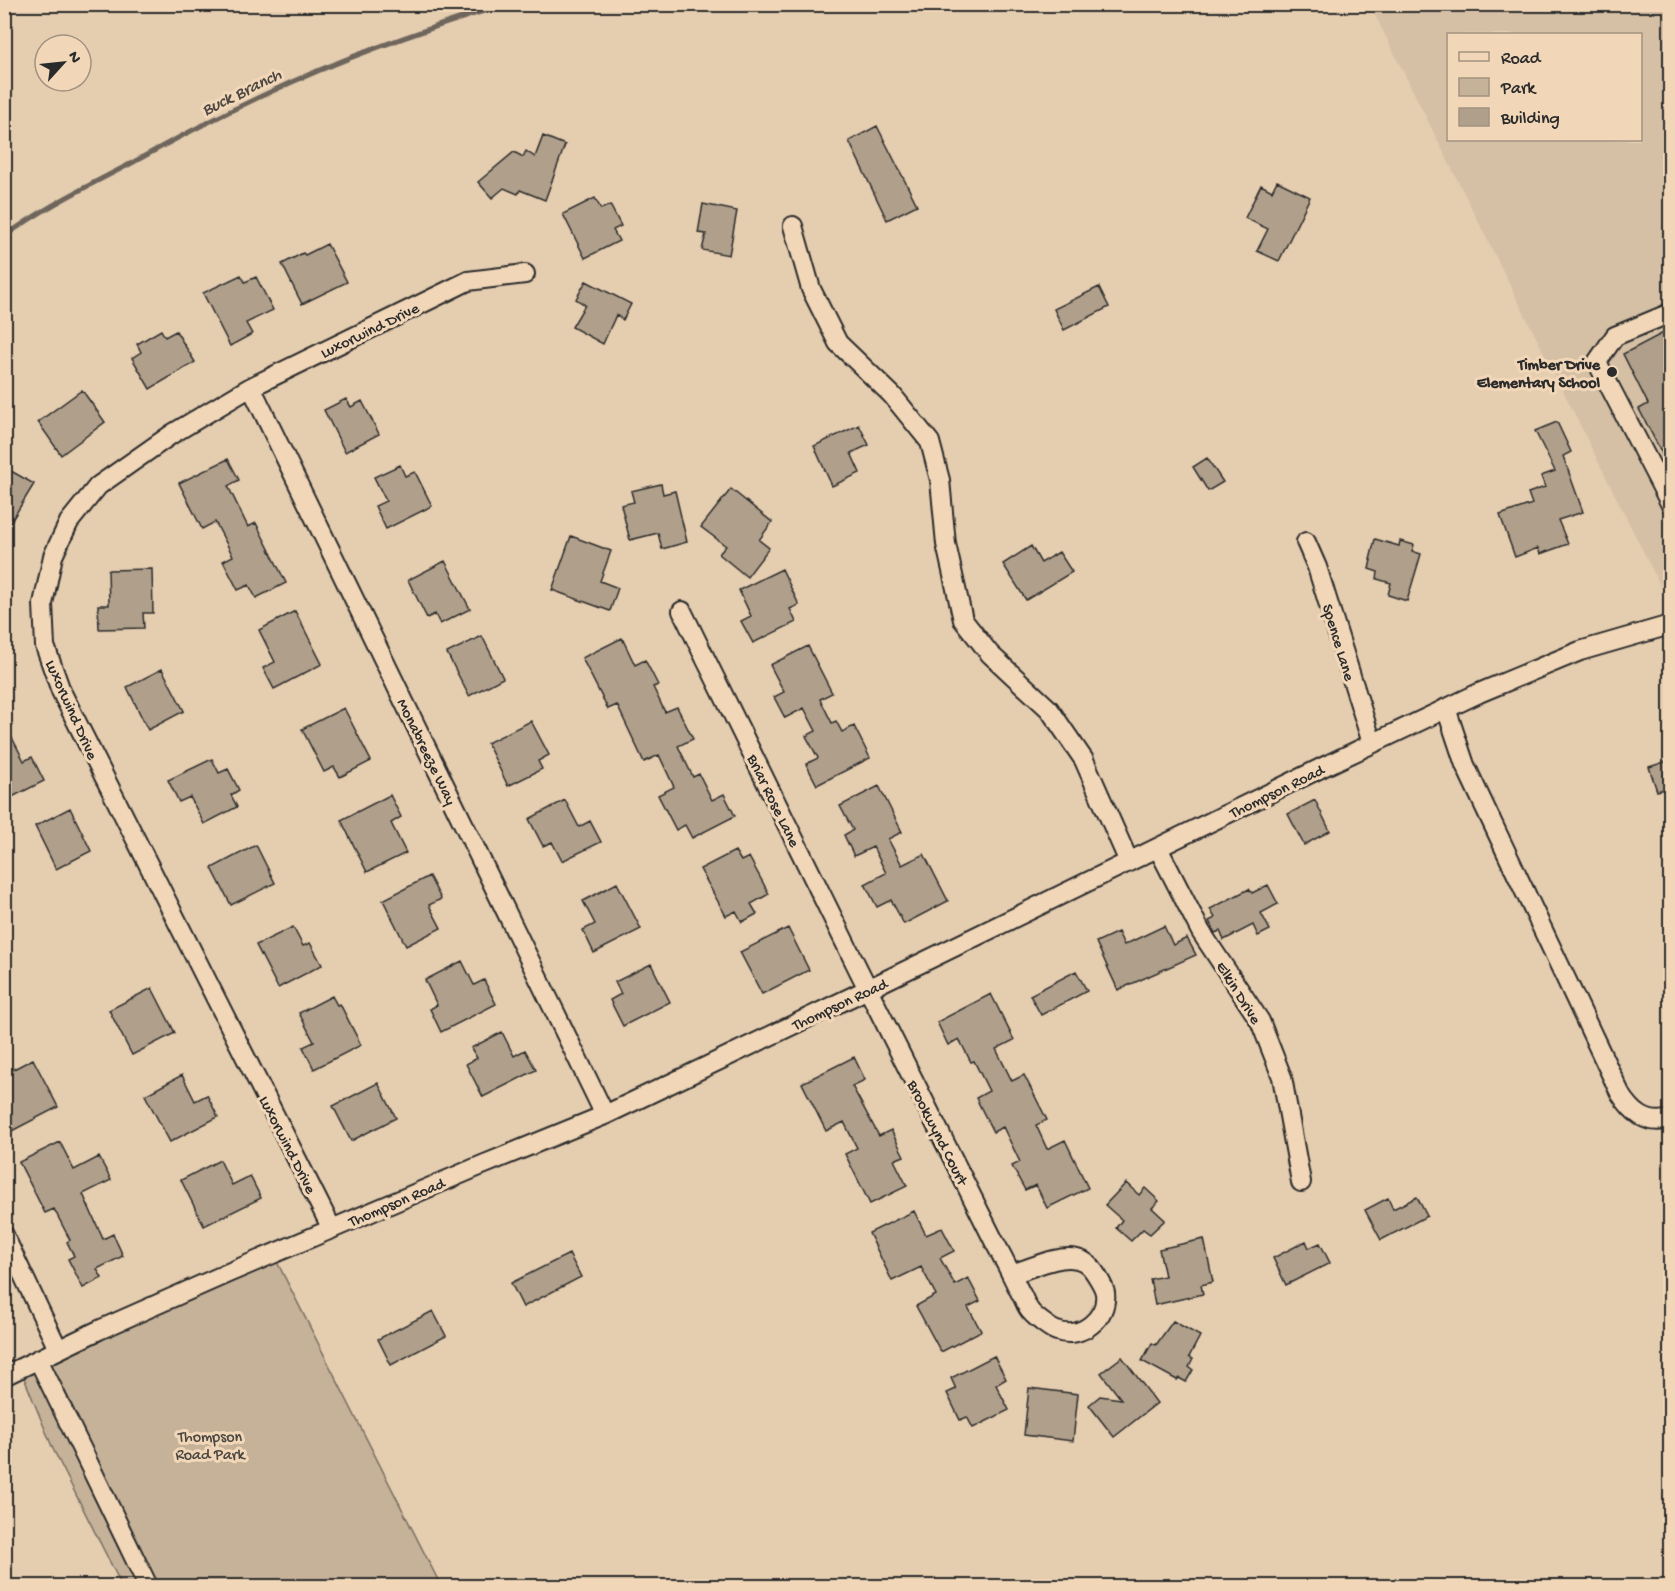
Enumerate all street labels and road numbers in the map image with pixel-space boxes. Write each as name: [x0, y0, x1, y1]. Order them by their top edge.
street label: Luxorwind Drive: [318, 300, 424, 364]
street label: Spence Lane: [1316, 602, 1358, 684]
street label: Luxorwind Drive: [39, 658, 101, 764]
street label: Monabreeze Way: [391, 696, 459, 809]
street label: Briar Rose Lane: [741, 751, 803, 852]
street label: Thompson Road: [1226, 761, 1329, 825]
street label: Elkin Drive: [1210, 959, 1264, 1029]
street label: Thompson Road: [789, 975, 893, 1037]
street label: Brookwynd Court: [901, 1077, 971, 1191]
street label: Luxorwind Drive: [253, 1093, 319, 1198]
street label: Thompson Road: [345, 1175, 450, 1233]

